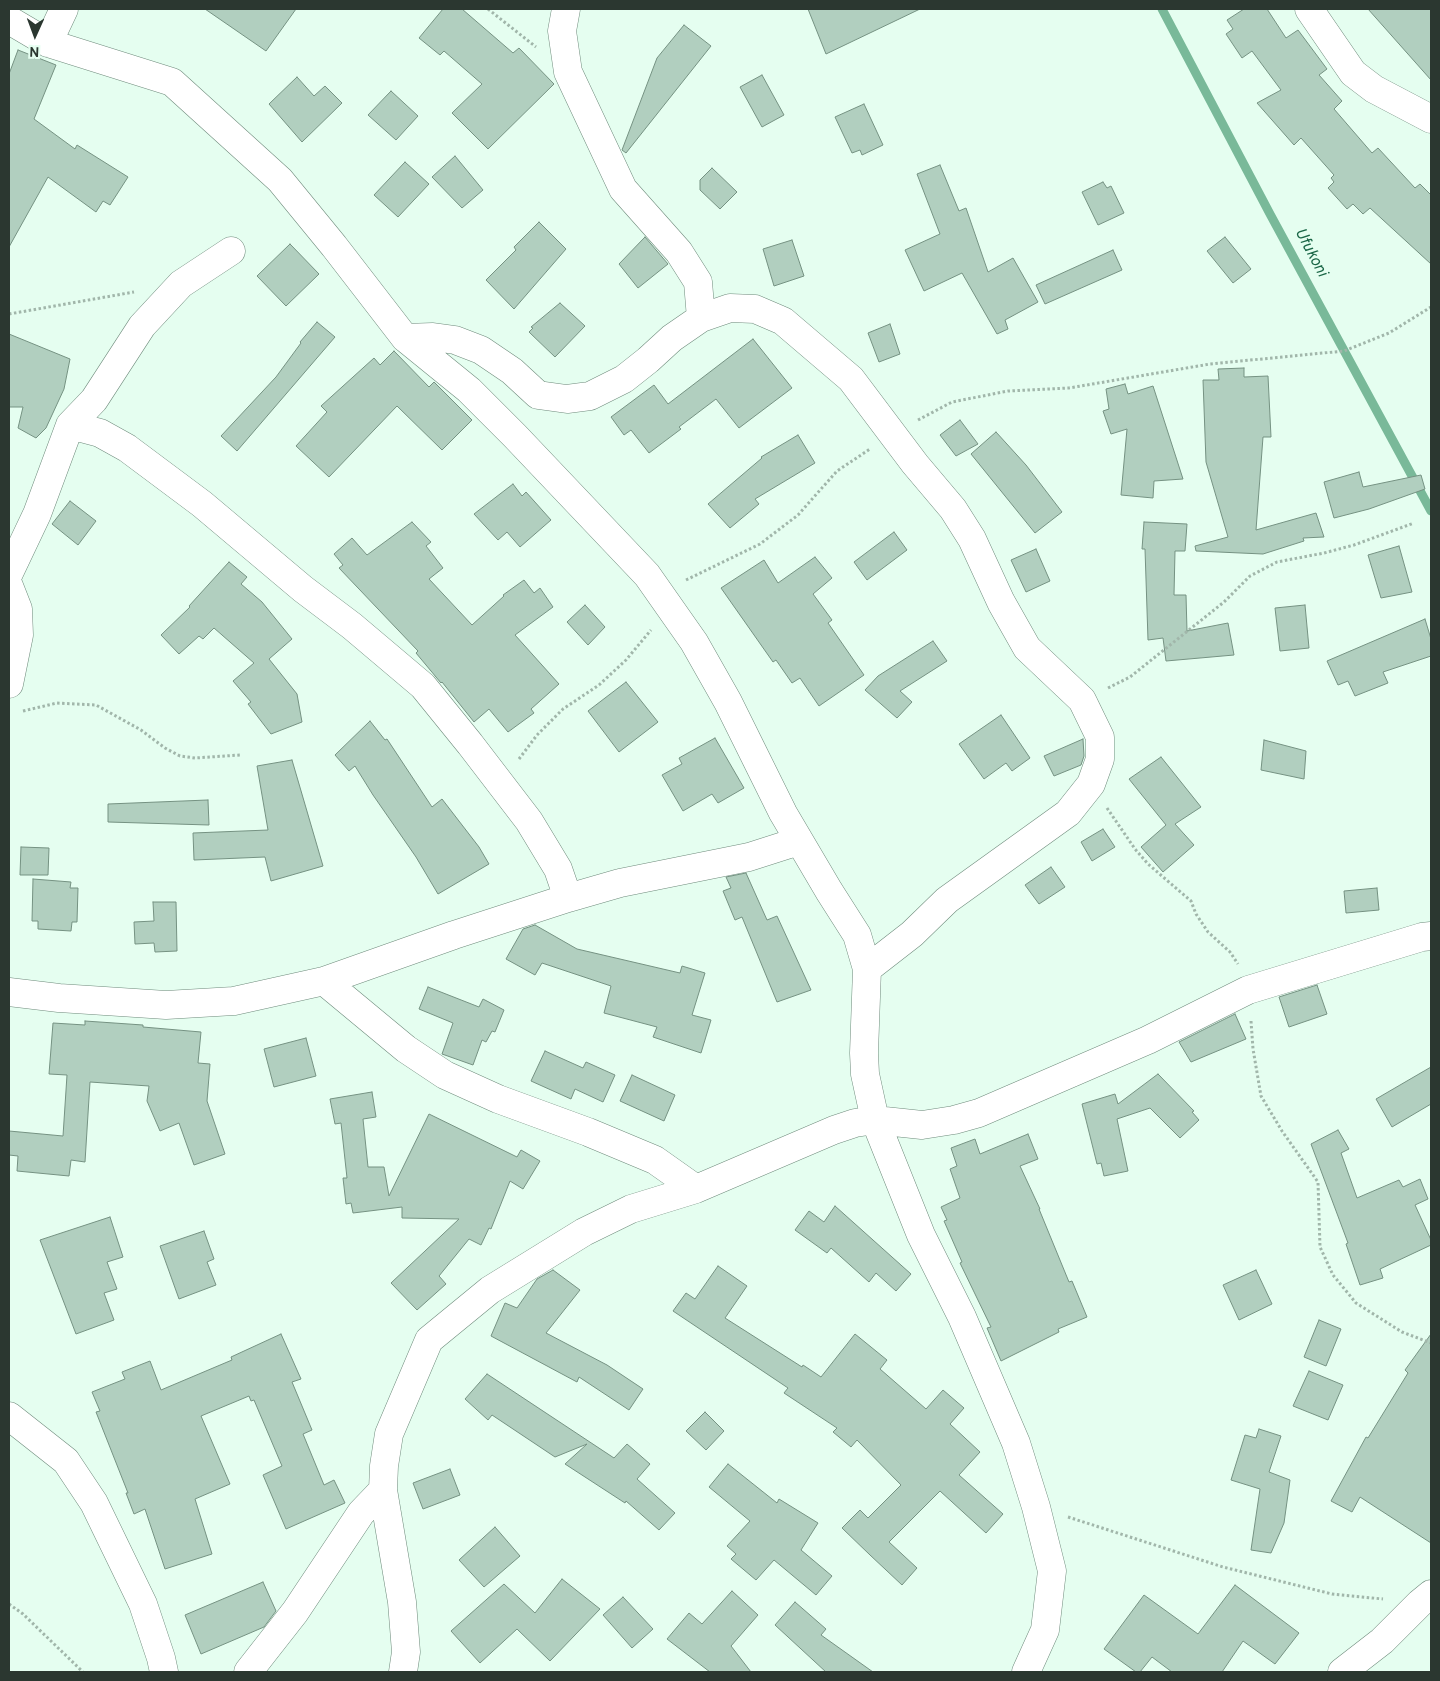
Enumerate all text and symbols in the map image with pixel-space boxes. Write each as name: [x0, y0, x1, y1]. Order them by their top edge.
north arrow: [10, 10, 60, 60]
text: N: [29, 42, 40, 59]
water label: Ufukoni: [1289, 225, 1331, 281]

